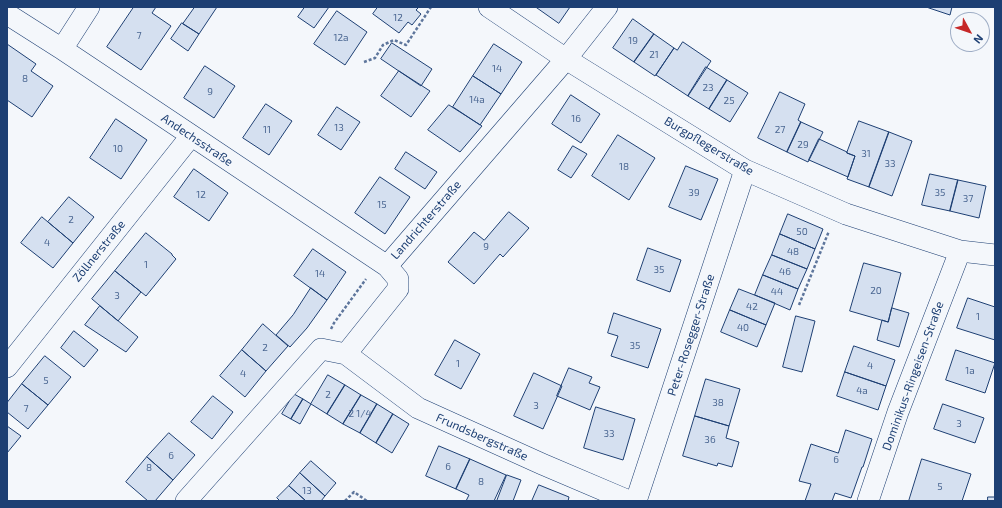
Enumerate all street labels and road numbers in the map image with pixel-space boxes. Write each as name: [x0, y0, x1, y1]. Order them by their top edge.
street label: Andechsstraße: [158, 111, 236, 169]
street label: Burgpflegerstraße: [662, 114, 756, 178]
street label: Landrichterstraße: [388, 178, 464, 262]
street label: Zöllnerstraße: [70, 217, 128, 285]
street label: Peter-Rosegger-Straße: [664, 272, 718, 398]
street label: Dominikus-Ringeisen-Straße: [879, 299, 947, 453]
street label: Frundsbergstraße: [434, 410, 530, 464]

